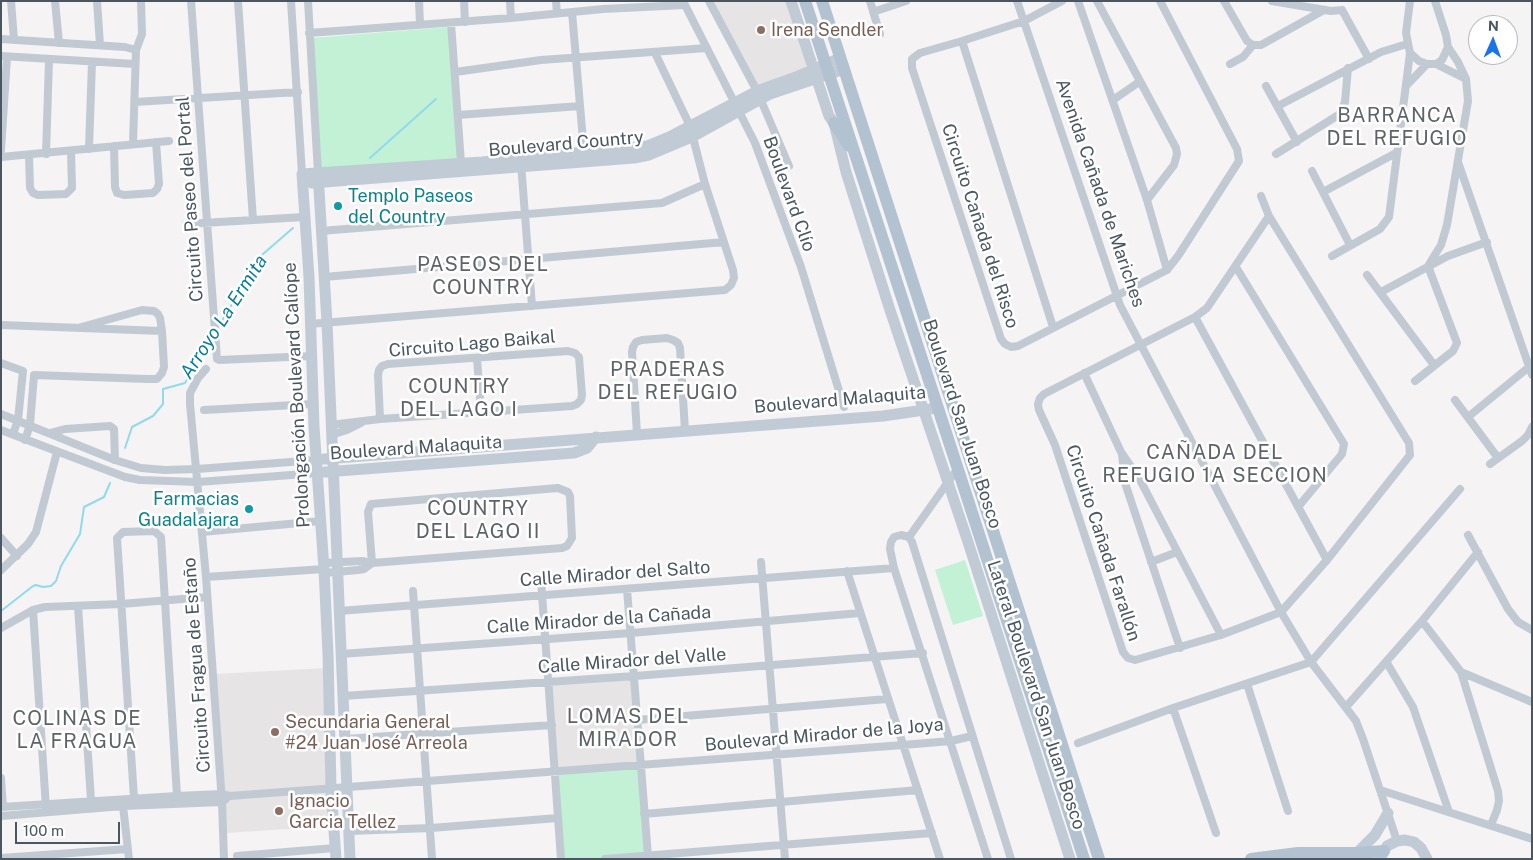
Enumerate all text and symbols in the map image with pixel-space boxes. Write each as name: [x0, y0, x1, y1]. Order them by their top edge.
north arrow: [1468, 15, 1518, 65]
text: N: [1488, 18, 1499, 34]
place label: Irena Sendler: [771, 19, 884, 41]
marker: Irena Sendler: [755, 24, 767, 36]
street label: Avenida Cañada de Mariches: [1051, 76, 1149, 310]
street label: Circuito Paseo del Portal: [172, 95, 208, 303]
district label: BARRANCA DEL REFUGIO: [1325, 104, 1469, 151]
street label: Circuito Cañada del Risco: [937, 121, 1023, 331]
street label: Boulevard Country: [488, 126, 644, 162]
street label: Boulevard Clío: [758, 133, 820, 255]
place label: Templo Paseos del Country: [348, 185, 473, 228]
marker: Templo Paseos del Country: [332, 200, 344, 212]
water label: Arroyo La Ermita: [176, 251, 272, 383]
district label: PASEOS DEL COUNTRY: [416, 253, 550, 300]
street label: Prolongación Boulevard Calíope: [279, 262, 315, 528]
street label: Boulevard San Juan Bosco: [918, 317, 1006, 531]
street label: Circuito Lago Baikal: [388, 326, 556, 362]
district label: PRADERAS DEL REFUGIO: [596, 358, 740, 405]
district label: COUNTRY DEL LAGO I: [399, 375, 519, 422]
street label: Boulevard Malaquita: [753, 382, 927, 418]
street label: Boulevard Malaquita: [329, 431, 503, 465]
district label: CAÑADA DEL REFUGIO 1A SECCION: [1100, 441, 1330, 488]
street label: Circuito Cañada Farallón: [1061, 442, 1145, 644]
place label: Farmacias Guadalajara: [138, 488, 239, 530]
district label: COUNTRY DEL LAGO II: [414, 497, 542, 544]
marker: Farmacias Guadalajara: [243, 503, 255, 515]
street label: Circuito Fragua de Estaño: [179, 557, 215, 773]
street label: Calle Mirador del Salto: [519, 557, 711, 591]
street label: Lateral Boulevard San Juan Bosco: [982, 558, 1090, 832]
street label: Calle Mirador de la Cañada: [486, 601, 712, 639]
street label: Calle Mirador del Valle: [537, 644, 727, 678]
district label: LOMAS DEL MIRADOR: [566, 705, 690, 752]
district label: COLINAS DE LA FRAGUA: [11, 707, 143, 754]
place label: Secundaria General #24 Juan José Arreola: [285, 711, 468, 754]
street label: Boulevard Mirador de la Joya: [704, 714, 944, 756]
marker: Secundaria General #24 Juan José Arreola: [269, 726, 281, 738]
place label: Ignacio Garcia Tellez: [289, 790, 396, 832]
marker: Ignacio Garcia Tellez: [273, 805, 285, 817]
scale bar: [18, 812, 122, 844]
text: 100 m: [23, 822, 64, 839]

